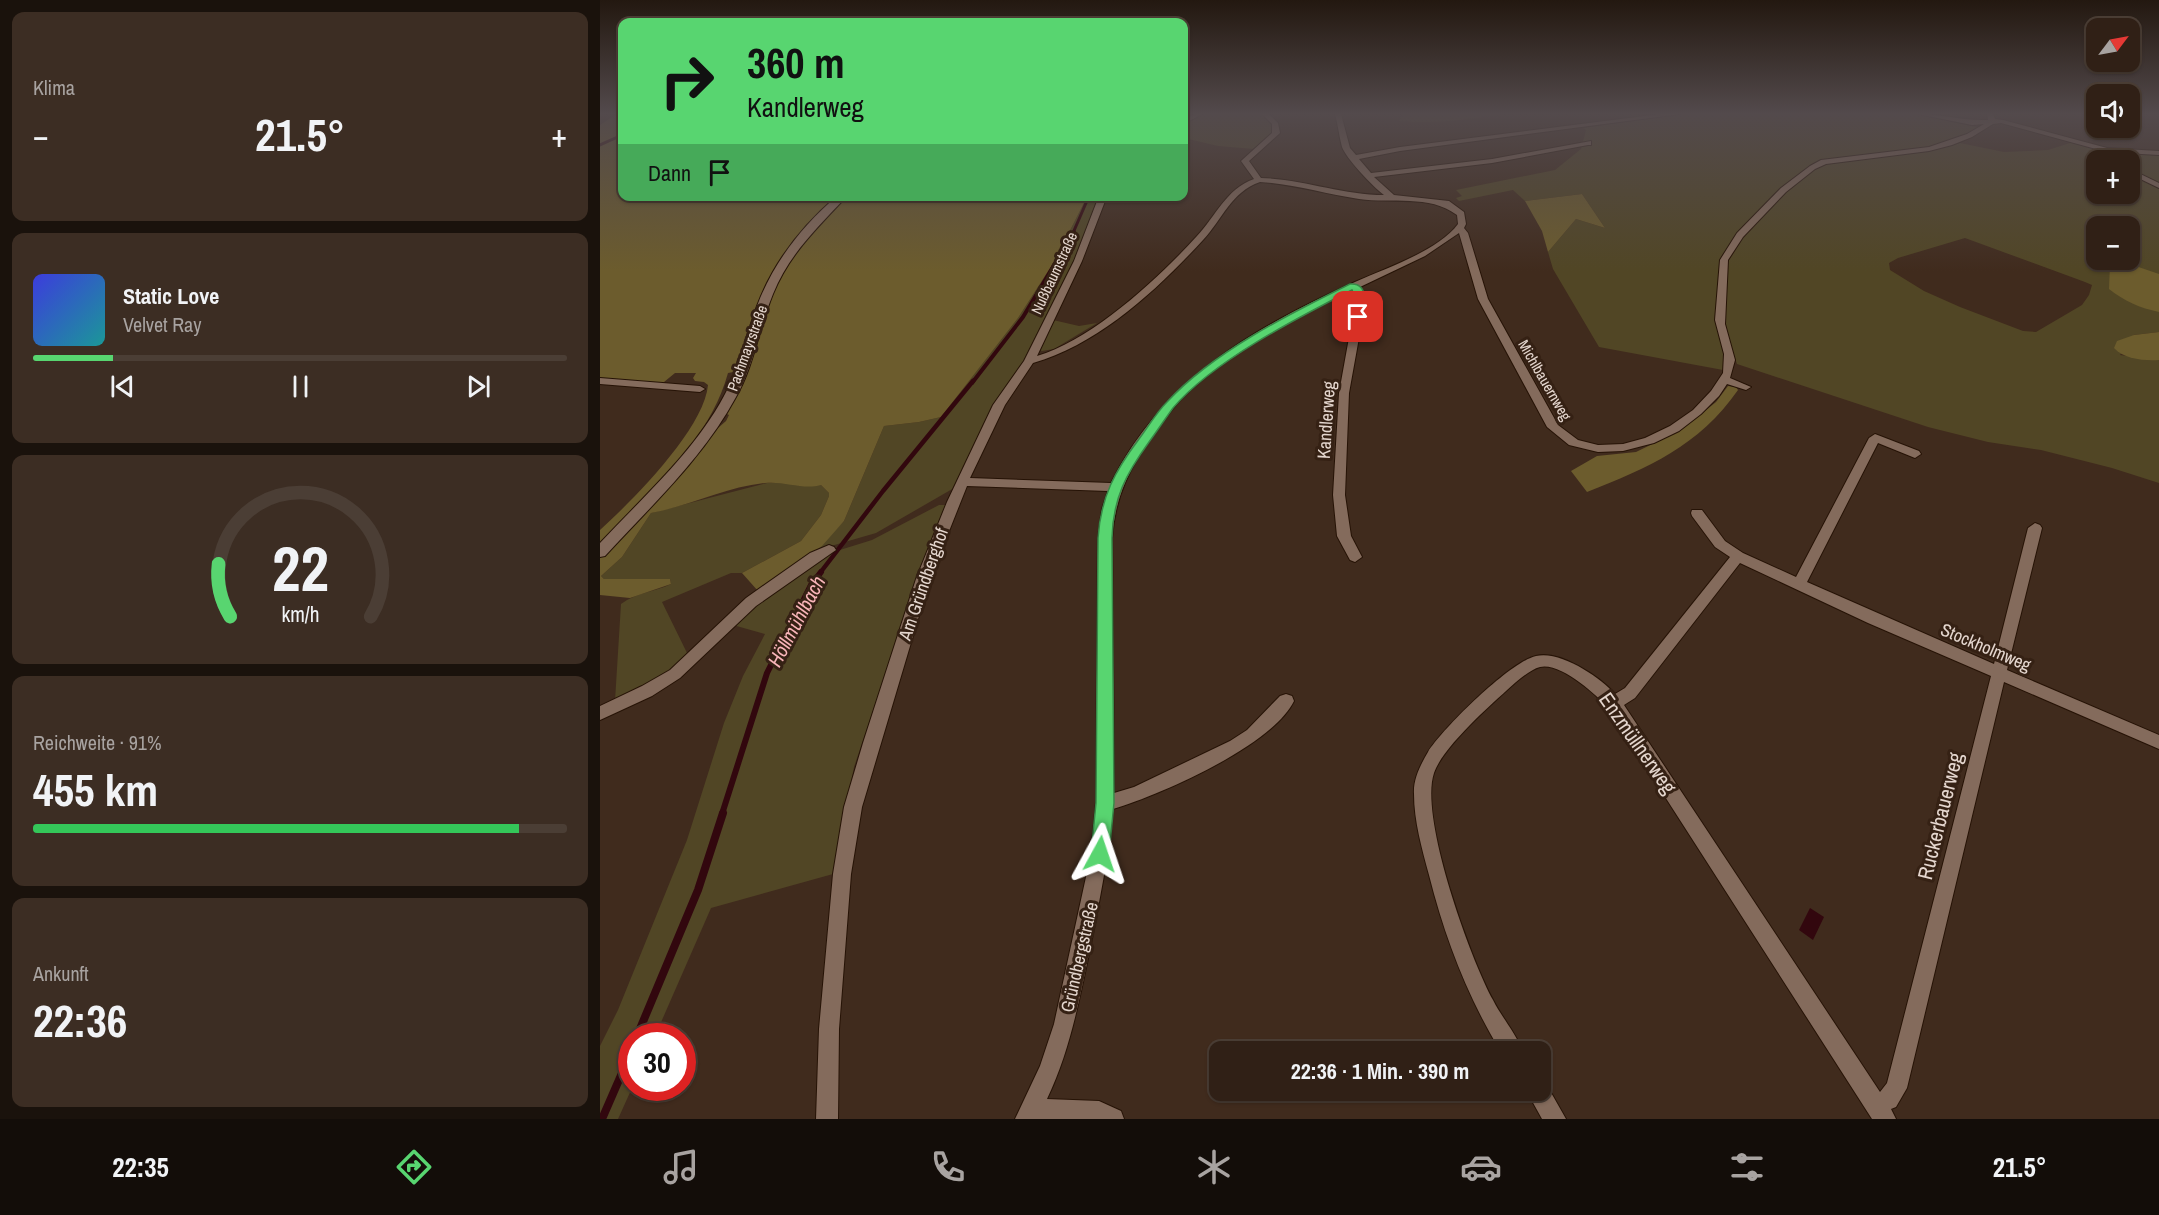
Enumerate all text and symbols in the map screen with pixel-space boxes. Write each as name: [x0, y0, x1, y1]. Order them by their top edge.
north arrow: [2086, 18, 2140, 72]
map controls: [2086, 18, 2140, 270]
text: 360 m: [747, 35, 845, 91]
icon: right: [648, 42, 726, 120]
text: Klima: [33, 74, 75, 101]
button: sound: [2086, 84, 2140, 138]
text: Kandlerweg: [747, 89, 864, 125]
text: 21.5°: [255, 104, 345, 165]
text: −: [33, 113, 49, 157]
text: +: [551, 113, 567, 157]
button: +: [2086, 150, 2140, 204]
icon: arrive: [703, 156, 736, 189]
text: Dann: [648, 158, 691, 188]
button: −: [2086, 216, 2140, 270]
street label: Nußbaumstraße: [1026, 228, 1082, 318]
text: Static Love: [123, 281, 219, 311]
pin: [1332, 291, 1383, 342]
icon: arrive: [1341, 300, 1374, 333]
street label: Pachmayrstraße: [722, 302, 772, 394]
text: Velvet Ray: [123, 311, 201, 338]
street label: Michlbauernweg: [1513, 336, 1577, 424]
icon: previous: [106, 370, 139, 403]
icon: pause: [284, 370, 317, 403]
icon: next: [462, 370, 495, 403]
street label: Kandlerweg: [1311, 379, 1341, 460]
street label: Am Gründberghof: [892, 524, 954, 644]
text: 22: [272, 526, 328, 610]
water label: Höllmühlbach: [761, 571, 831, 671]
text: km/h: [281, 600, 319, 629]
street label: Stockholmweg: [1937, 617, 2036, 678]
street label: Enzmüllnerweg: [1592, 686, 1684, 800]
text: Reichweite · 91%: [33, 729, 162, 756]
street label: Ruckerbauerweg: [1910, 749, 1970, 883]
text: 455 km: [33, 759, 158, 820]
position arrow: [1068, 822, 1132, 886]
street label: Gründbergstraße: [1054, 899, 1104, 1015]
text: Ankunft: [33, 960, 89, 987]
text: 22:36: [33, 990, 127, 1051]
speed limit sign: 30: [618, 1023, 696, 1101]
text: 22:36 · 1 Min. · 390 m: [1291, 1056, 1469, 1086]
icon: directions: [393, 1146, 435, 1188]
icon: music: [660, 1146, 702, 1188]
icon: phone: [927, 1146, 969, 1188]
icon: climate: [1193, 1146, 1235, 1188]
icon: car: [1460, 1146, 1502, 1188]
icon: filters: [1726, 1146, 1768, 1188]
text: 22:35: [112, 1149, 169, 1185]
text: 21.5°: [1993, 1149, 2047, 1185]

